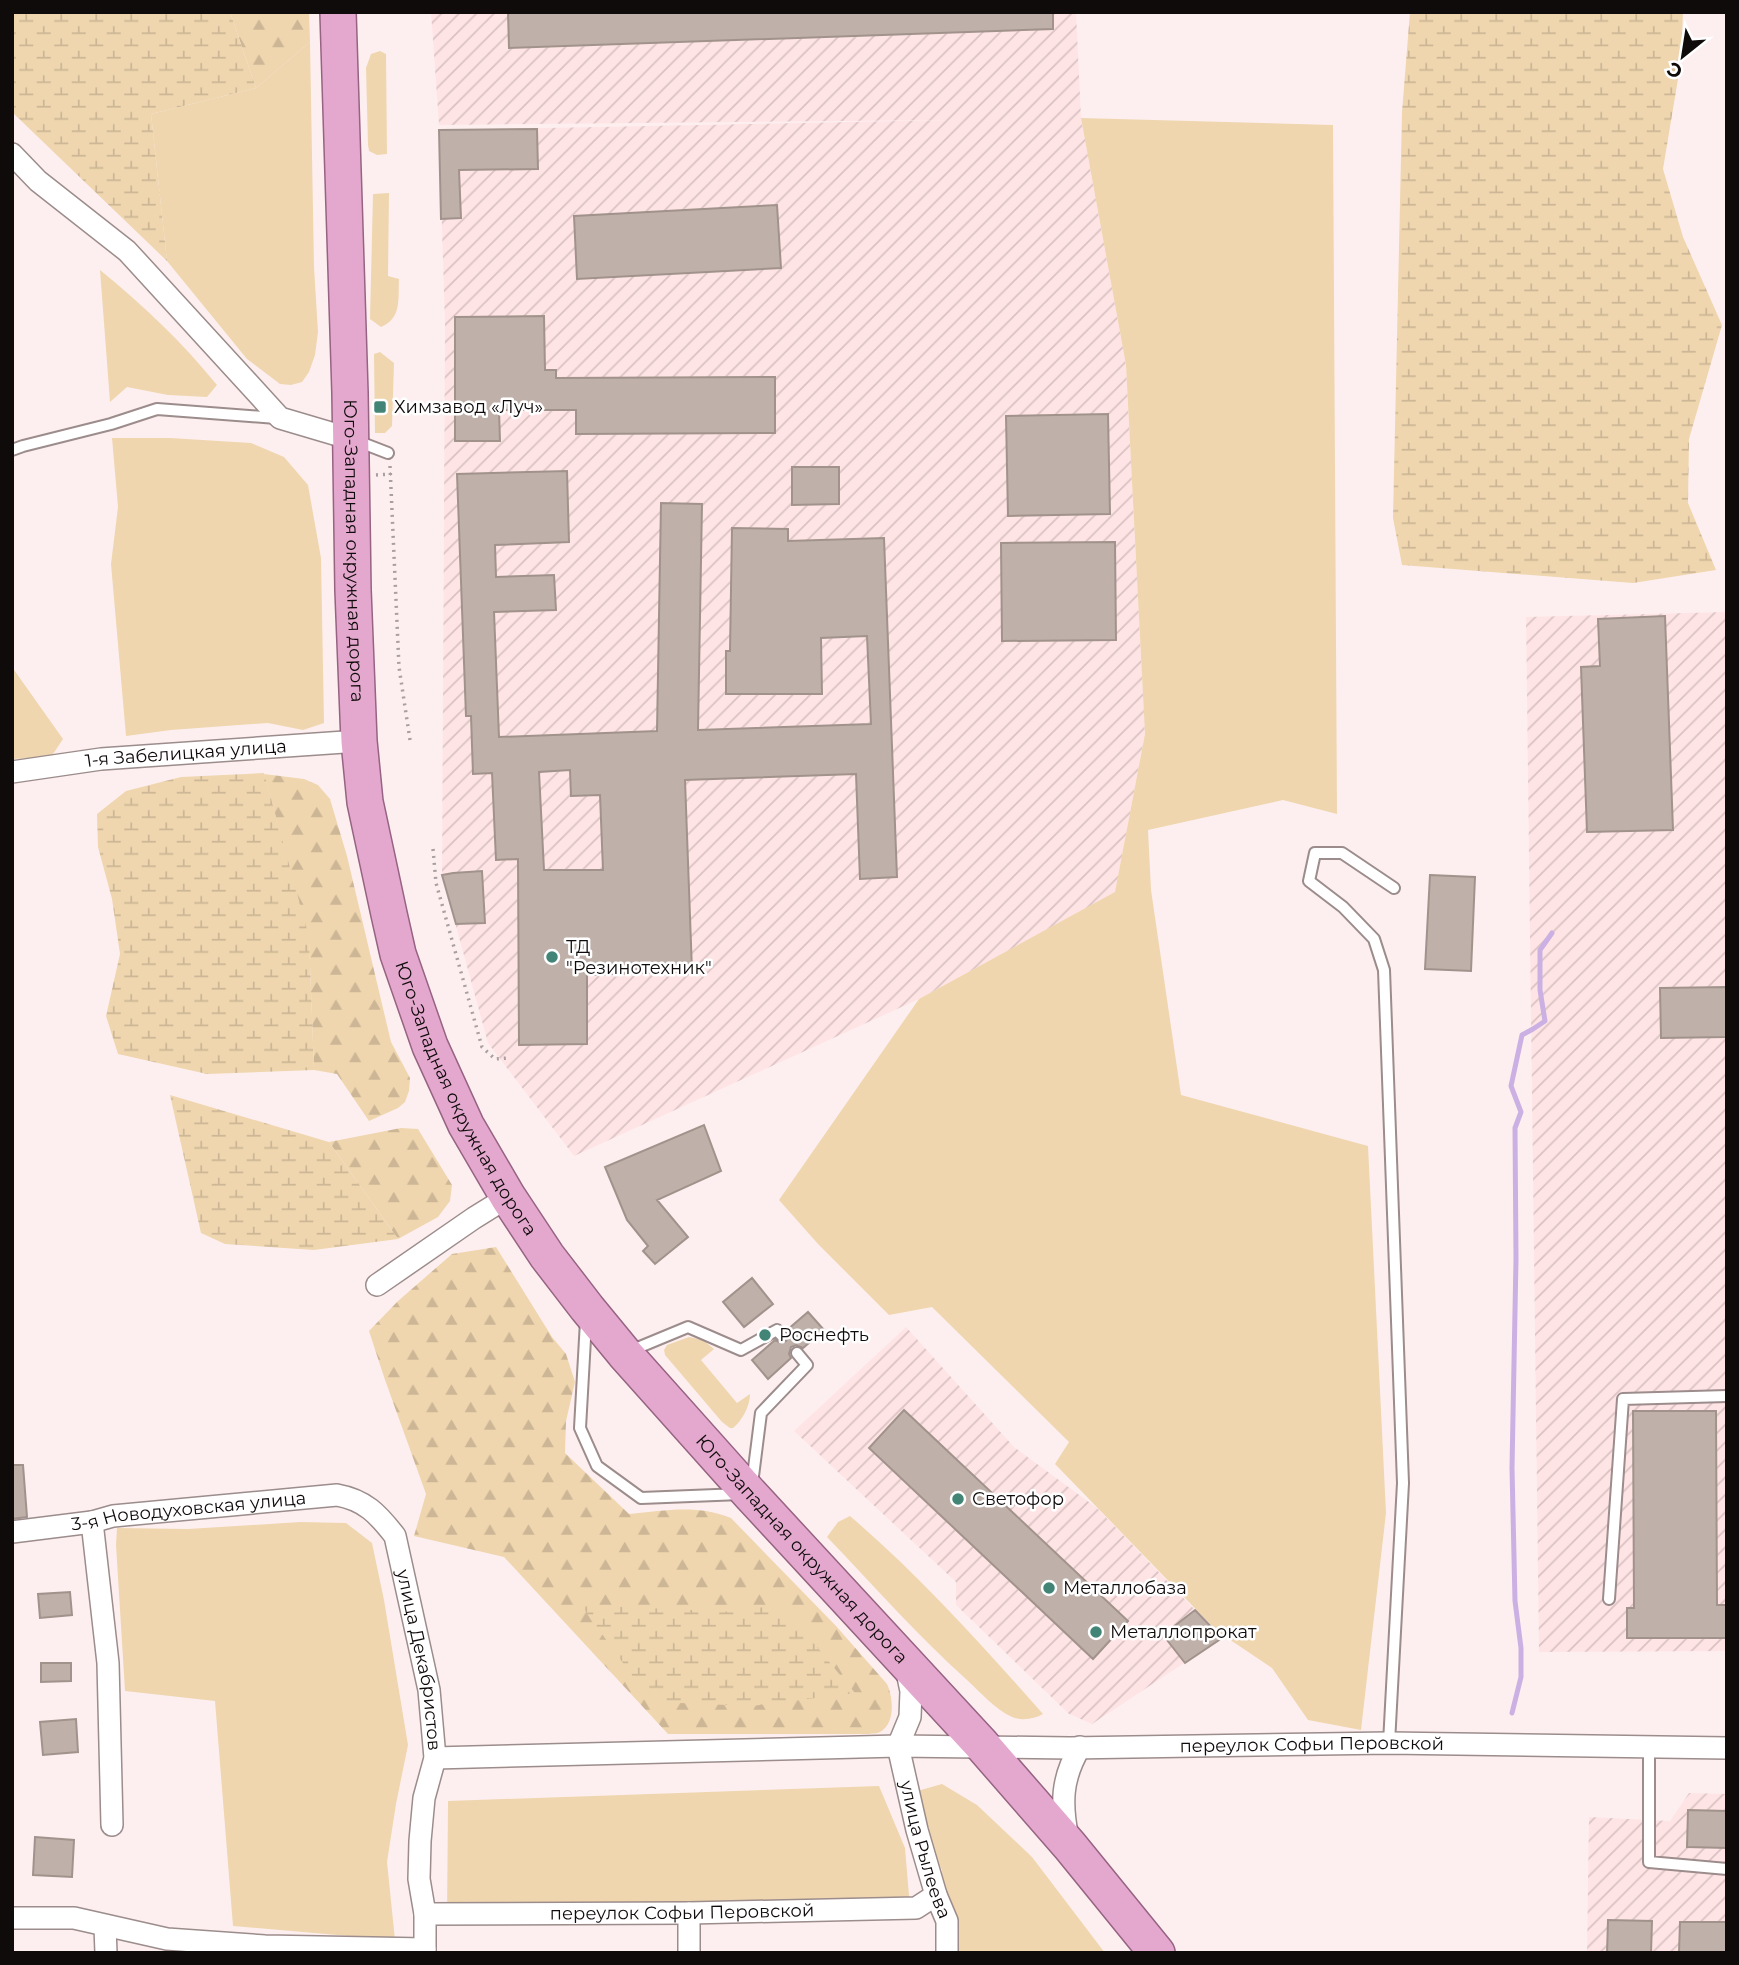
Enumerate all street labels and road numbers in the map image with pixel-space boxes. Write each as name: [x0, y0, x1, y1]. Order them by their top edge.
street label: Юго-Западная окружная дорога: [339, 399, 368, 703]
street label: 1-я Забелицкая улица: [84, 735, 287, 772]
street label: Юго-Западная окружная дорога: [390, 958, 541, 1240]
street label: Юго-Западная окружная дорога: [691, 1430, 912, 1668]
street label: 3-я Новодуховская улица: [70, 1487, 307, 1536]
street label: улица Декабристов: [391, 1566, 445, 1751]
street label: переулок Софьи Перовской: [1179, 1732, 1444, 1757]
street label: улица Рылеева: [895, 1777, 956, 1922]
street label: переулок Софьи Перовской: [550, 1899, 814, 1925]

